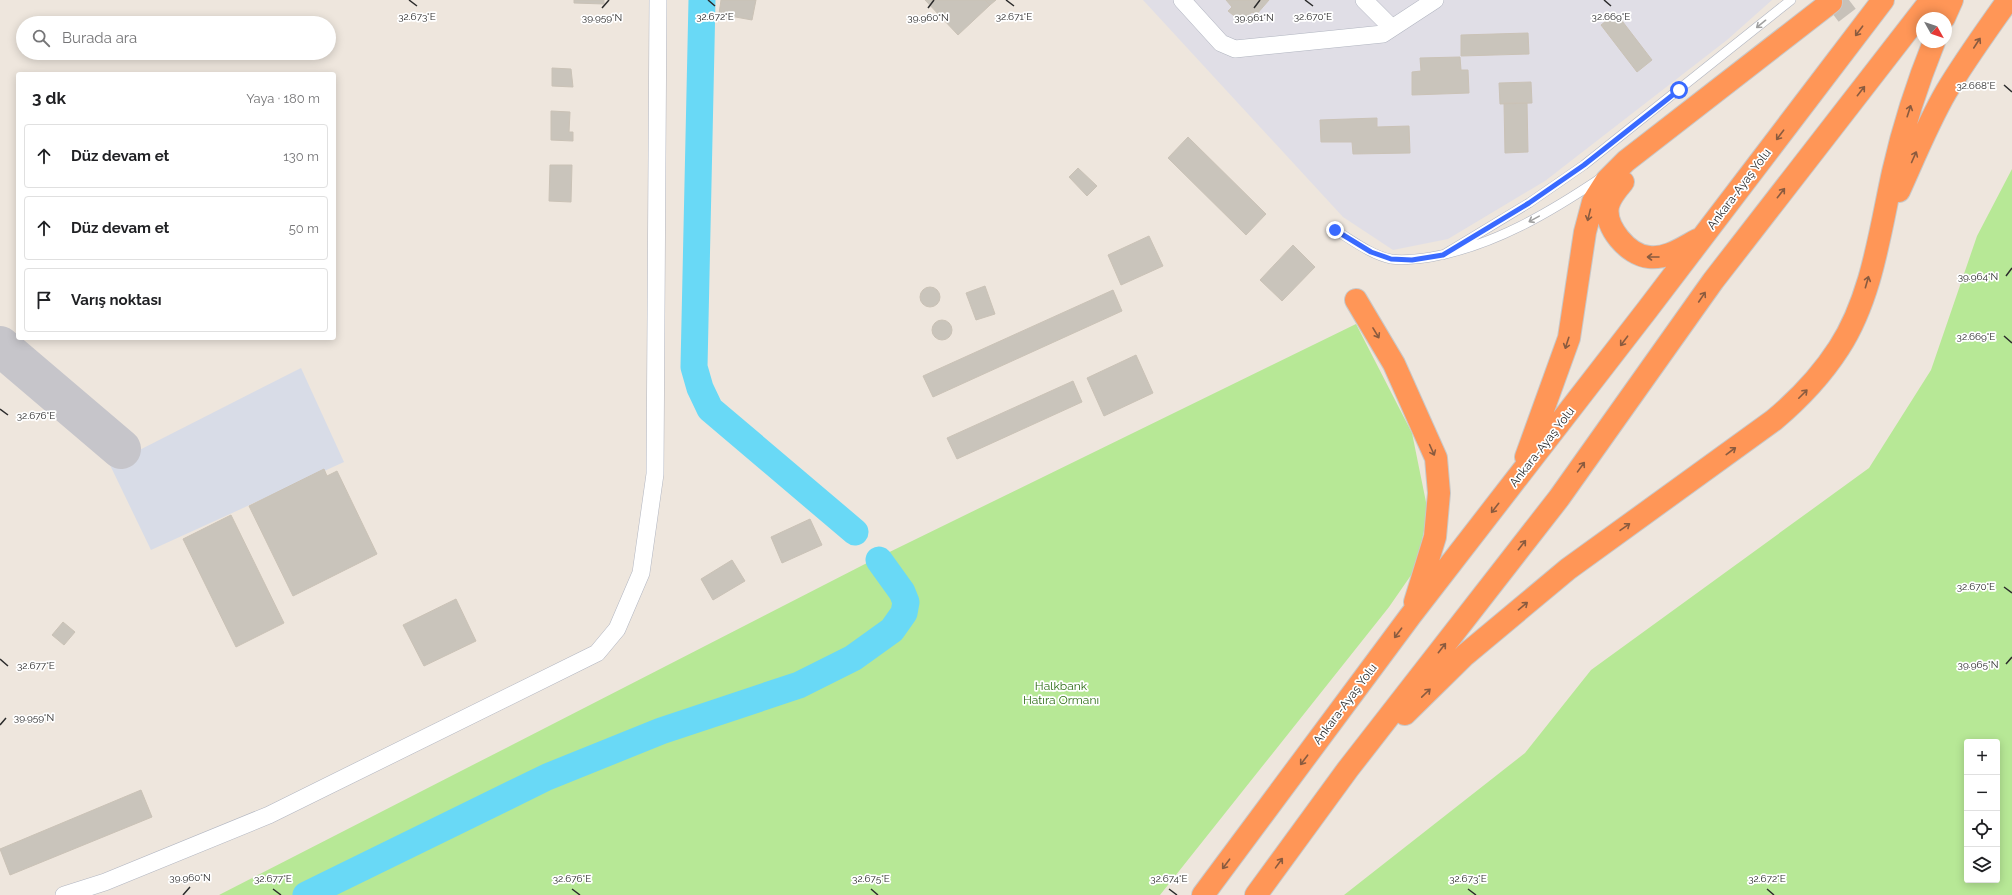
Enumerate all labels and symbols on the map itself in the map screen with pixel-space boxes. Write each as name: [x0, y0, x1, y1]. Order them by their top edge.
text: 32.673°E: [398, 11, 436, 22]
text: 32.672°E: [696, 11, 734, 22]
text: 32.671°E: [996, 11, 1032, 22]
text: 32.670°E: [1294, 11, 1332, 22]
text: 32.669°E: [1592, 11, 1630, 22]
text: 39.959°N: [582, 12, 622, 23]
text: 39.960°N: [907, 12, 949, 23]
text: 39.961°N: [1234, 12, 1274, 23]
north arrow: [1916, 12, 1952, 48]
one-way arrow: [1755, 20, 1766, 29]
one-way arrow: [1855, 25, 1863, 36]
one-way arrow: [1973, 38, 1981, 49]
text: 32.668°E: [1956, 80, 1996, 91]
route start: [1670, 81, 1688, 99]
one-way arrow: [1857, 85, 1865, 96]
one-way arrow: [1906, 105, 1913, 118]
one-way arrow: [1776, 129, 1785, 140]
street label: Ankara-Ayaş Yolu: [1704, 146, 1774, 232]
one-way arrow: [1911, 151, 1918, 163]
one-way arrow: [1777, 188, 1786, 199]
one-way arrow: [1585, 209, 1592, 222]
one-way arrow: [1528, 216, 1540, 224]
route end: [1326, 221, 1344, 239]
one-way arrow: [1647, 253, 1660, 261]
text: 39.964°N: [1958, 271, 1998, 282]
one-way arrow: [1864, 276, 1871, 289]
one-way arrow: [1698, 291, 1706, 302]
one-way arrow: [1372, 327, 1380, 339]
text: 32.669°E: [1957, 331, 1995, 342]
one-way arrow: [1619, 335, 1628, 346]
one-way arrow: [1563, 337, 1570, 350]
one-way arrow: [1798, 389, 1807, 399]
street label: Ankara-Ayaş Yolu: [1507, 404, 1577, 490]
text: 32.676°E: [17, 410, 55, 421]
one-way arrow: [1429, 444, 1436, 456]
one-way arrow: [1726, 447, 1737, 455]
one-way arrow: [1577, 461, 1585, 472]
one-way arrow: [1490, 502, 1499, 513]
one-way arrow: [1620, 523, 1631, 531]
one-way arrow: [1517, 540, 1526, 551]
text: 32.670°E: [1957, 581, 1995, 592]
one-way arrow: [1517, 602, 1528, 611]
one-way arrow: [1394, 627, 1402, 638]
one-way arrow: [1438, 642, 1446, 653]
text: 39.965°N: [1958, 659, 1998, 670]
text: 32.677°E: [17, 660, 55, 671]
street label: Ankara-Ayaş Yolu: [1310, 661, 1380, 747]
park label: Halkbank Hatıra Ormanı: [1023, 679, 1099, 707]
one-way arrow: [1421, 688, 1431, 698]
text: 39.959°N: [14, 712, 54, 723]
one-way arrow: [1300, 754, 1308, 765]
one-way arrow: [1222, 858, 1230, 869]
one-way arrow: [1275, 858, 1283, 869]
text: 39.960°N: [169, 872, 211, 883]
text: 32.677°E: [254, 873, 292, 884]
text: 32.676°E: [553, 873, 591, 884]
text: 32.675°E: [852, 873, 890, 884]
text: 32.674°E: [1150, 873, 1188, 884]
text: 32.673°E: [1449, 873, 1487, 884]
text: 32.672°E: [1748, 873, 1786, 884]

